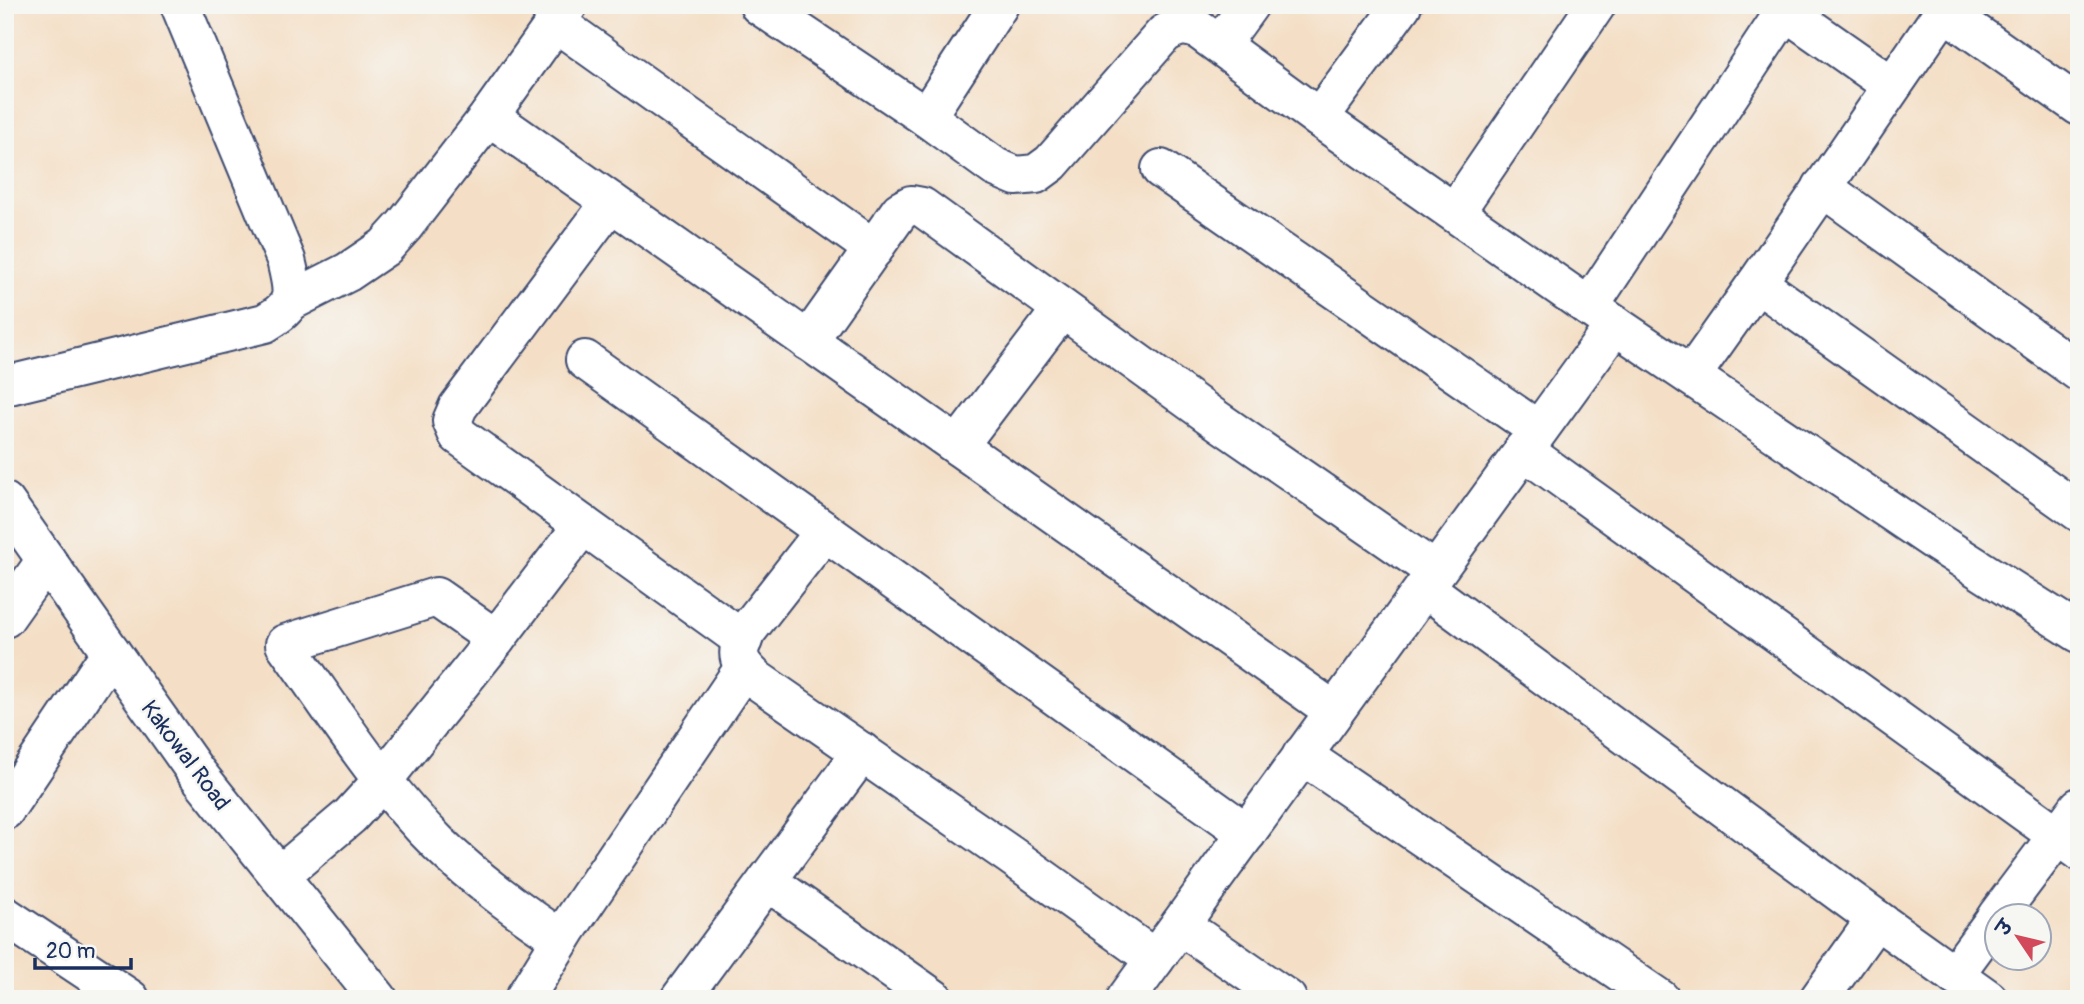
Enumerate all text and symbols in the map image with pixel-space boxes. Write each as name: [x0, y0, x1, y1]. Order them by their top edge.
street label: Kakowal Road: [135, 694, 236, 816]
north arrow: [1982, 902, 2052, 972]
text: उ: [1990, 914, 2020, 942]
scale bar: [35, 927, 131, 971]
text: 20 m: [46, 938, 95, 965]

